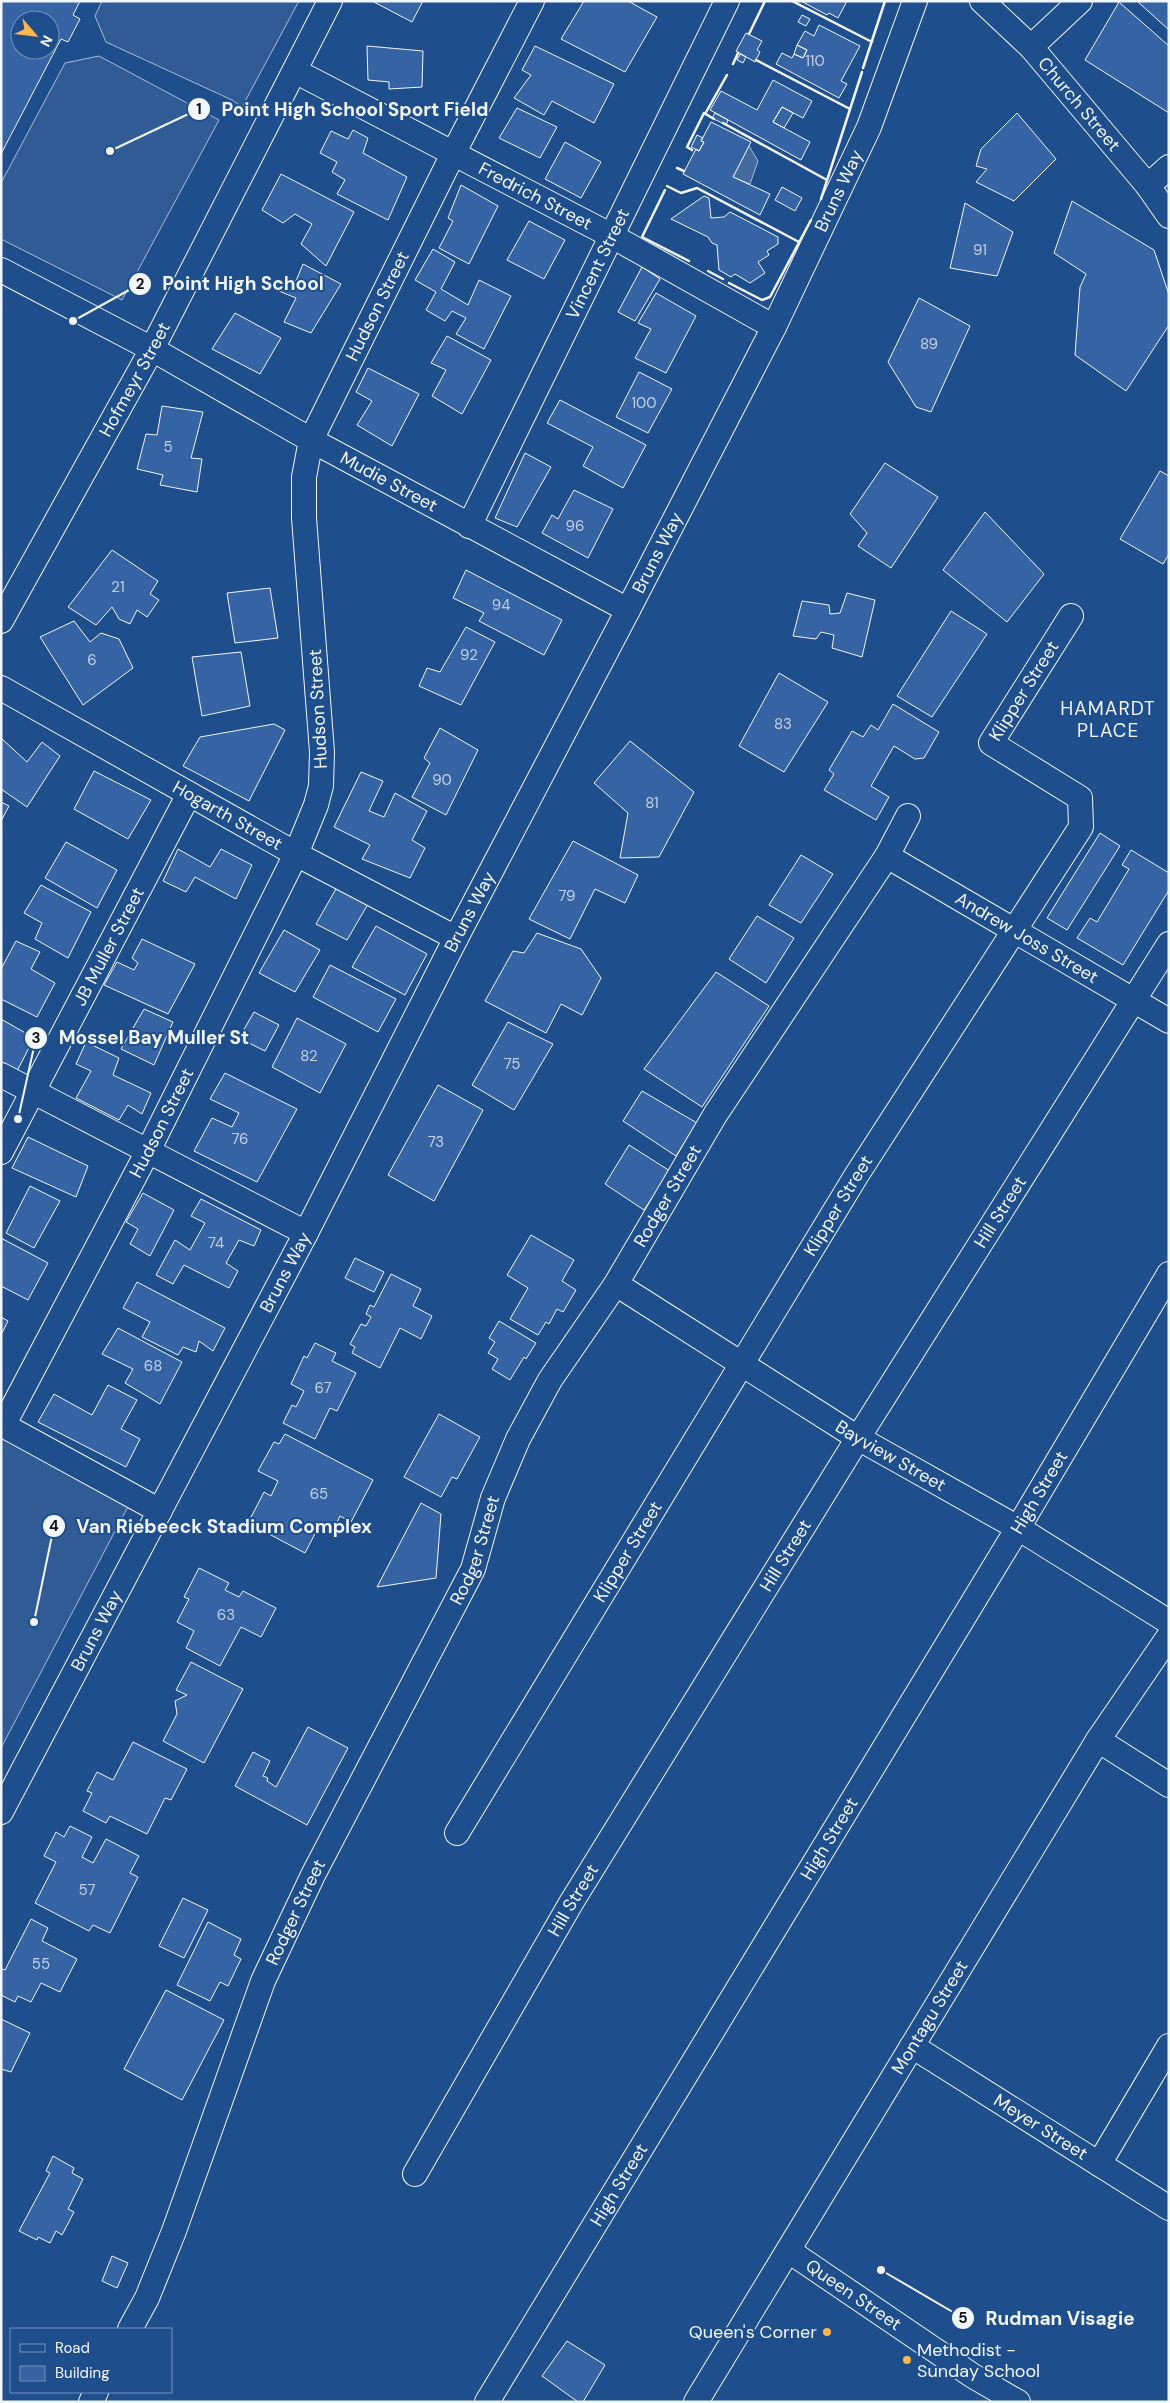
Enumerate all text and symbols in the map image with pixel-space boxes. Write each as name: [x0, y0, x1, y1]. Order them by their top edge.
north arrow: [10, 10, 60, 60]
text: N: [36, 32, 57, 50]
house number: 110: [805, 51, 825, 71]
street label: Church Street: [1032, 52, 1126, 156]
callout: Point High School Sport Field: [187, 92, 499, 126]
text: Point High School Sport Field: [222, 97, 488, 122]
text: 1: [196, 99, 202, 119]
street label: Bruns Way: [809, 146, 868, 236]
street label: Fredrich Street: [474, 157, 596, 236]
street label: Vincent Street: [560, 205, 635, 323]
house number: 91: [973, 240, 987, 260]
street label: Hudson Street: [340, 247, 415, 365]
callout: Point High School: [127, 267, 334, 301]
text: Point High School: [162, 271, 324, 296]
text: 2: [136, 274, 145, 294]
street label: Hofmeyr Street: [94, 318, 176, 441]
house number: 89: [920, 334, 938, 354]
house number: 100: [631, 393, 657, 413]
house number: 5: [163, 437, 173, 457]
street label: Mudie Street: [336, 446, 442, 518]
street label: Bruns Way: [627, 508, 688, 598]
house number: 96: [566, 516, 584, 536]
house number: 21: [111, 577, 125, 597]
house number: 94: [492, 595, 510, 615]
street label: Klipper Street: [983, 636, 1064, 746]
house number: 92: [460, 645, 478, 665]
street label: Hudson Street: [303, 649, 333, 769]
house number: 6: [87, 650, 97, 670]
district label: HAMARDT PLACE: [1060, 696, 1156, 743]
house number: 83: [774, 714, 792, 734]
house number: 90: [432, 770, 452, 790]
street label: Hogarth Street: [168, 775, 287, 856]
house number: 81: [645, 793, 659, 813]
street label: Bruns Way: [439, 867, 501, 956]
street label: JB Muller Street: [68, 883, 150, 1010]
house number: 79: [558, 886, 576, 906]
street label: Andrew Joss Street: [951, 887, 1103, 989]
callout: Mossel Bay Muller St: [23, 1021, 259, 1055]
text: Mossel Bay Muller St: [59, 1025, 249, 1050]
text: 3: [31, 1028, 41, 1048]
house number: 82: [300, 1046, 318, 1066]
house number: 75: [504, 1054, 520, 1074]
street label: Hudson Street: [124, 1064, 199, 1182]
house number: 76: [231, 1129, 249, 1149]
house number: 73: [428, 1132, 444, 1152]
street label: Rodger Street: [628, 1140, 707, 1251]
street label: Klipper Street: [798, 1151, 878, 1261]
street label: Hill Street: [969, 1172, 1032, 1253]
street label: Bruns Way: [254, 1228, 316, 1317]
house number: 74: [208, 1233, 224, 1253]
house number: 68: [144, 1356, 162, 1376]
house number: 67: [314, 1378, 332, 1398]
street label: Bayview Street: [831, 1415, 950, 1497]
street label: High Street: [1005, 1446, 1073, 1539]
house number: 65: [310, 1484, 328, 1504]
street label: Rodger Street: [444, 1493, 505, 1609]
street label: Klipper Street: [588, 1497, 668, 1607]
callout: Van Riebeeck Stadium Complex: [41, 1509, 382, 1543]
text: Van Riebeeck Stadium Complex: [76, 1514, 372, 1539]
street label: Hill Street: [754, 1515, 817, 1596]
text: 4: [49, 1516, 59, 1536]
street label: Bruns Way: [65, 1586, 128, 1675]
house number: 63: [217, 1605, 235, 1625]
street label: High Street: [795, 1793, 864, 1885]
street label: Rodger Street: [260, 1855, 331, 1969]
street label: Hill Street: [542, 1860, 604, 1941]
house number: 57: [79, 1880, 95, 1900]
house number: 55: [32, 1954, 50, 1974]
street label: Montagu Street: [886, 1956, 973, 2079]
street label: Meyer Street: [989, 2088, 1092, 2166]
street label: High Street: [585, 2139, 653, 2231]
street label: Queen Street: [801, 2254, 906, 2336]
callout: Rudman Visagie: [951, 2301, 1145, 2335]
text: Rudman Visagie: [985, 2306, 1135, 2331]
text: 5: [958, 2308, 968, 2328]
place label: Queen's Corner: [689, 2320, 817, 2344]
marker: Queen's Corner: [821, 2326, 833, 2338]
legend: [10, 2328, 172, 2393]
text: Road: [55, 2338, 90, 2358]
place label: Methodist - Sunday School: [917, 2338, 1040, 2383]
marker: Methodist - Sunday School: [901, 2354, 913, 2366]
text: Building: [55, 2363, 110, 2383]

